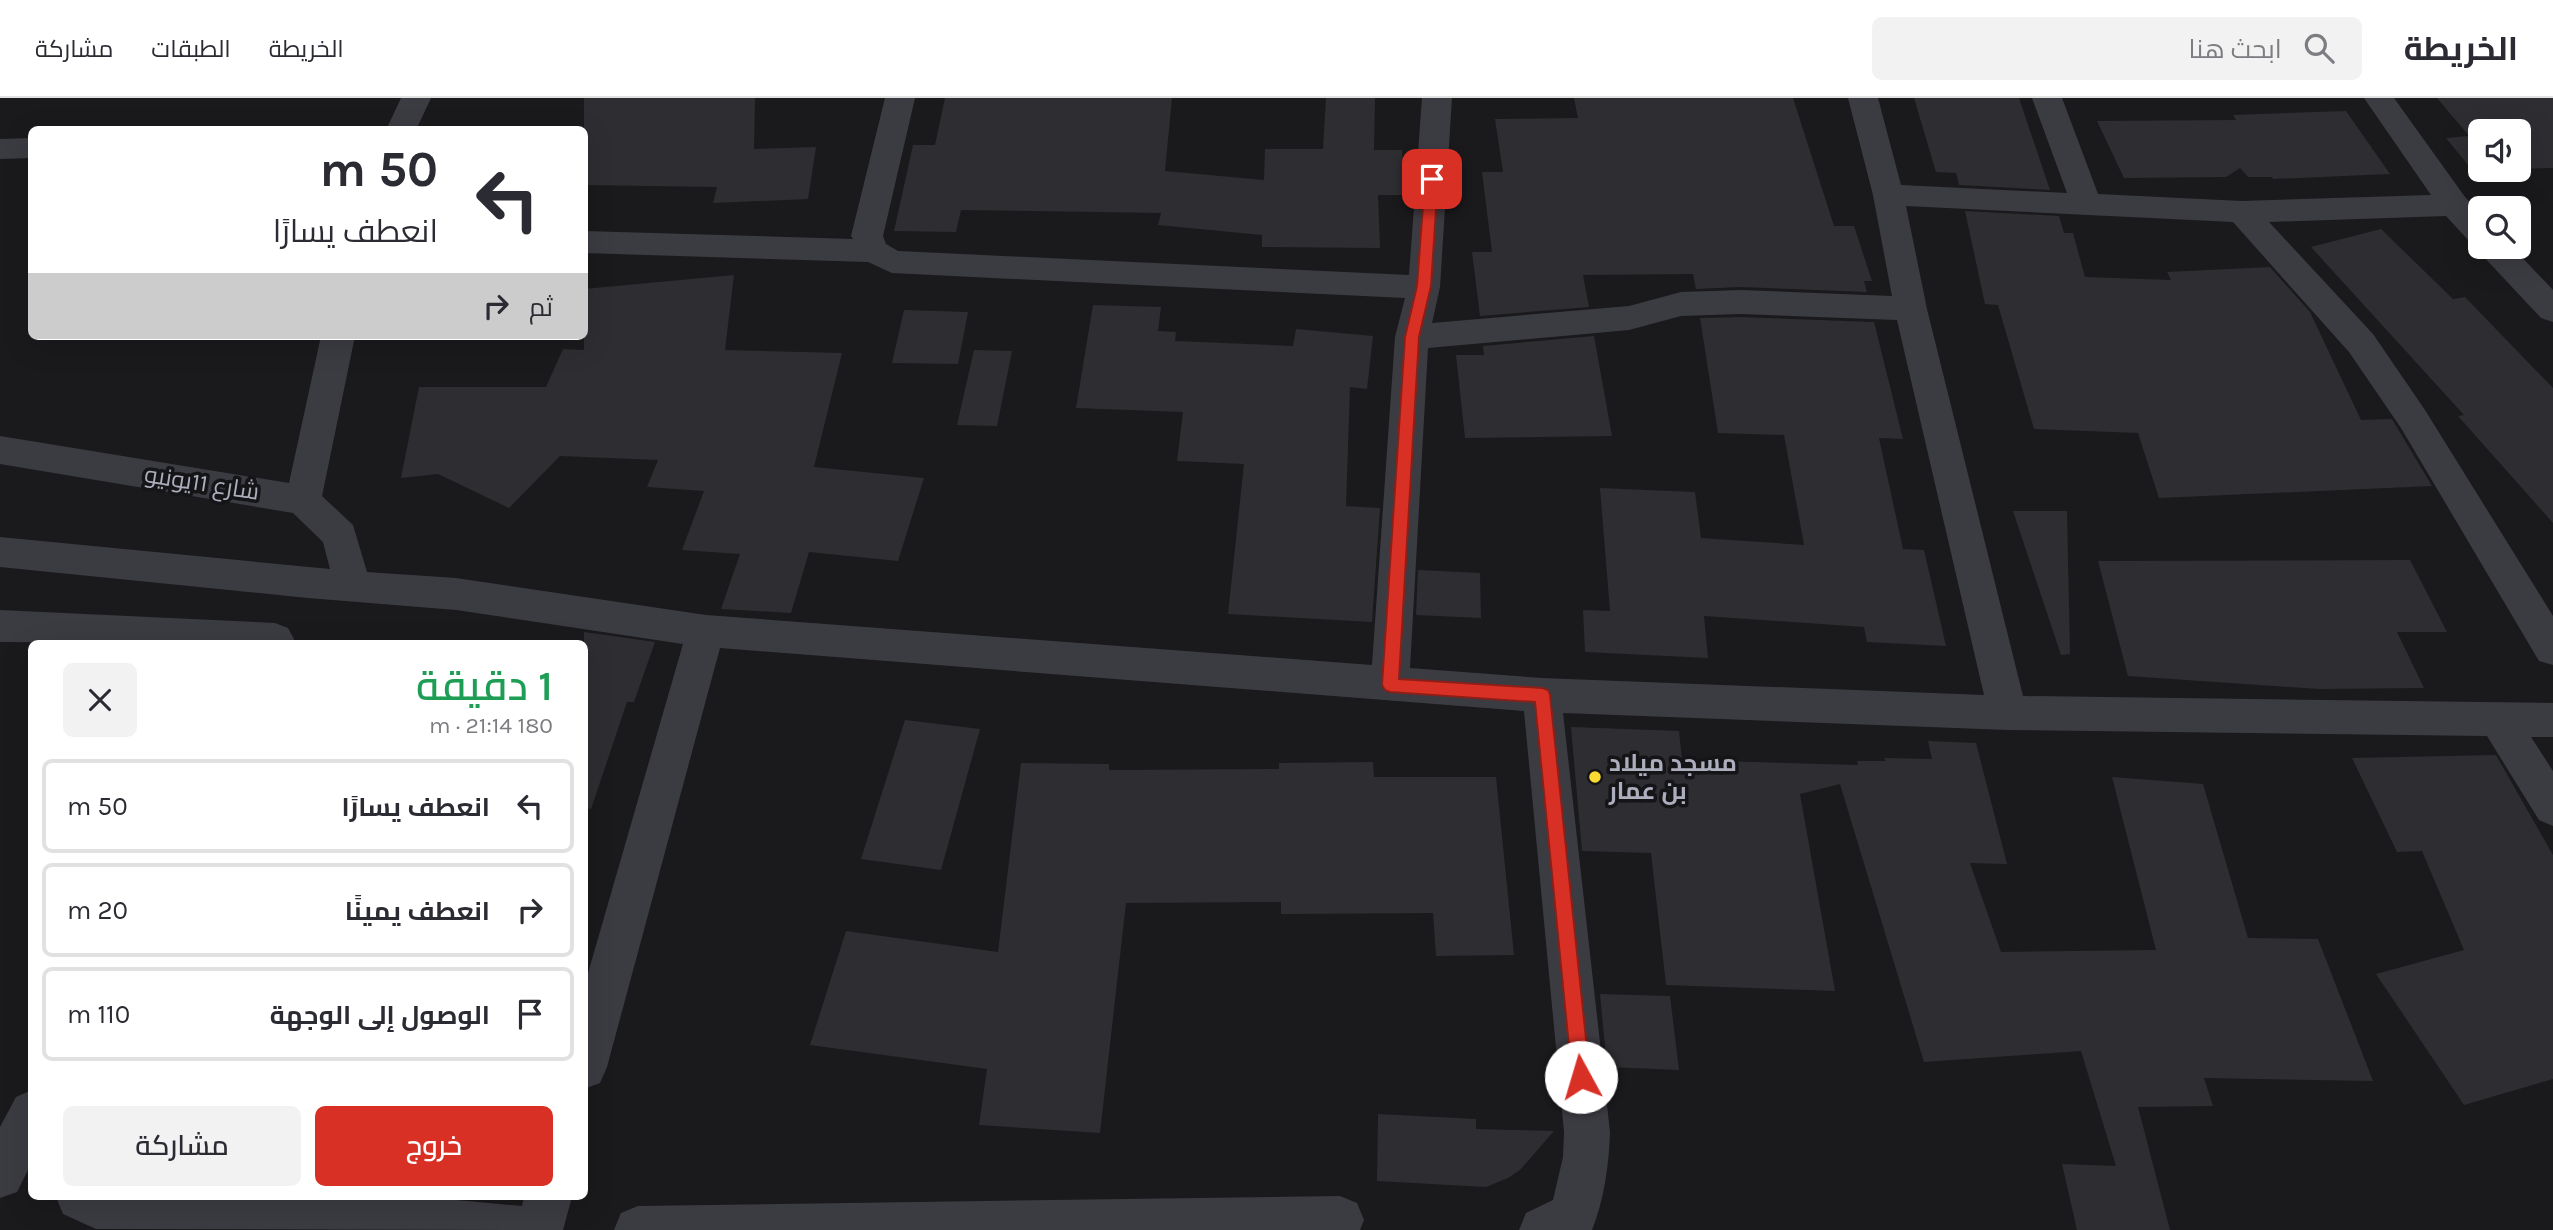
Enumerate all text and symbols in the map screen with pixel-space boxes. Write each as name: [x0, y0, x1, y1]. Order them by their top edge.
search box: [1872, 17, 2362, 80]
icon: search: [2300, 29, 2338, 67]
text: الخريطة: [2404, 30, 2518, 68]
text: ابحث هنا: [2189, 34, 2282, 65]
text: مشاركة: [35, 35, 113, 63]
text: الطبقات: [151, 35, 231, 63]
text: الخريطة: [269, 35, 344, 63]
map controls: [2468, 119, 2531, 259]
button: sound: [2468, 119, 2531, 182]
text: 50 m: [320, 141, 438, 198]
pin: [1402, 149, 1462, 209]
icon: left: [462, 154, 553, 245]
icon: arrive: [1413, 160, 1451, 198]
button: search: [2468, 196, 2531, 259]
text: انعطف يسارًا: [273, 213, 438, 250]
icon: right: [477, 287, 515, 325]
text: ثم: [529, 292, 553, 323]
street label: شارع 11يونيو: [142, 460, 261, 508]
text: 1 دقيقة: [416, 661, 553, 711]
button: close: [63, 663, 137, 737]
text: 180 m · 21:14: [429, 712, 553, 739]
place label: مسجد ميلاد بن عمار: [1608, 749, 1737, 805]
marker: مسجد ميلاد بن عمار: [1587, 769, 1603, 785]
icon: left: [511, 787, 549, 825]
text: 50 m: [67, 791, 128, 822]
text: انعطف يسارًا: [342, 792, 490, 823]
icon: right: [511, 891, 549, 929]
text: 20 m: [67, 895, 128, 926]
text: انعطف يمينًا: [345, 896, 490, 927]
icon: arrive: [511, 995, 549, 1033]
text: 110 m: [67, 999, 130, 1030]
text: الوصول إلى الوجهة: [270, 1000, 490, 1031]
position arrow: [1544, 1040, 1618, 1114]
button: مشاركة: [63, 1106, 301, 1186]
button: خروج: [315, 1106, 553, 1186]

